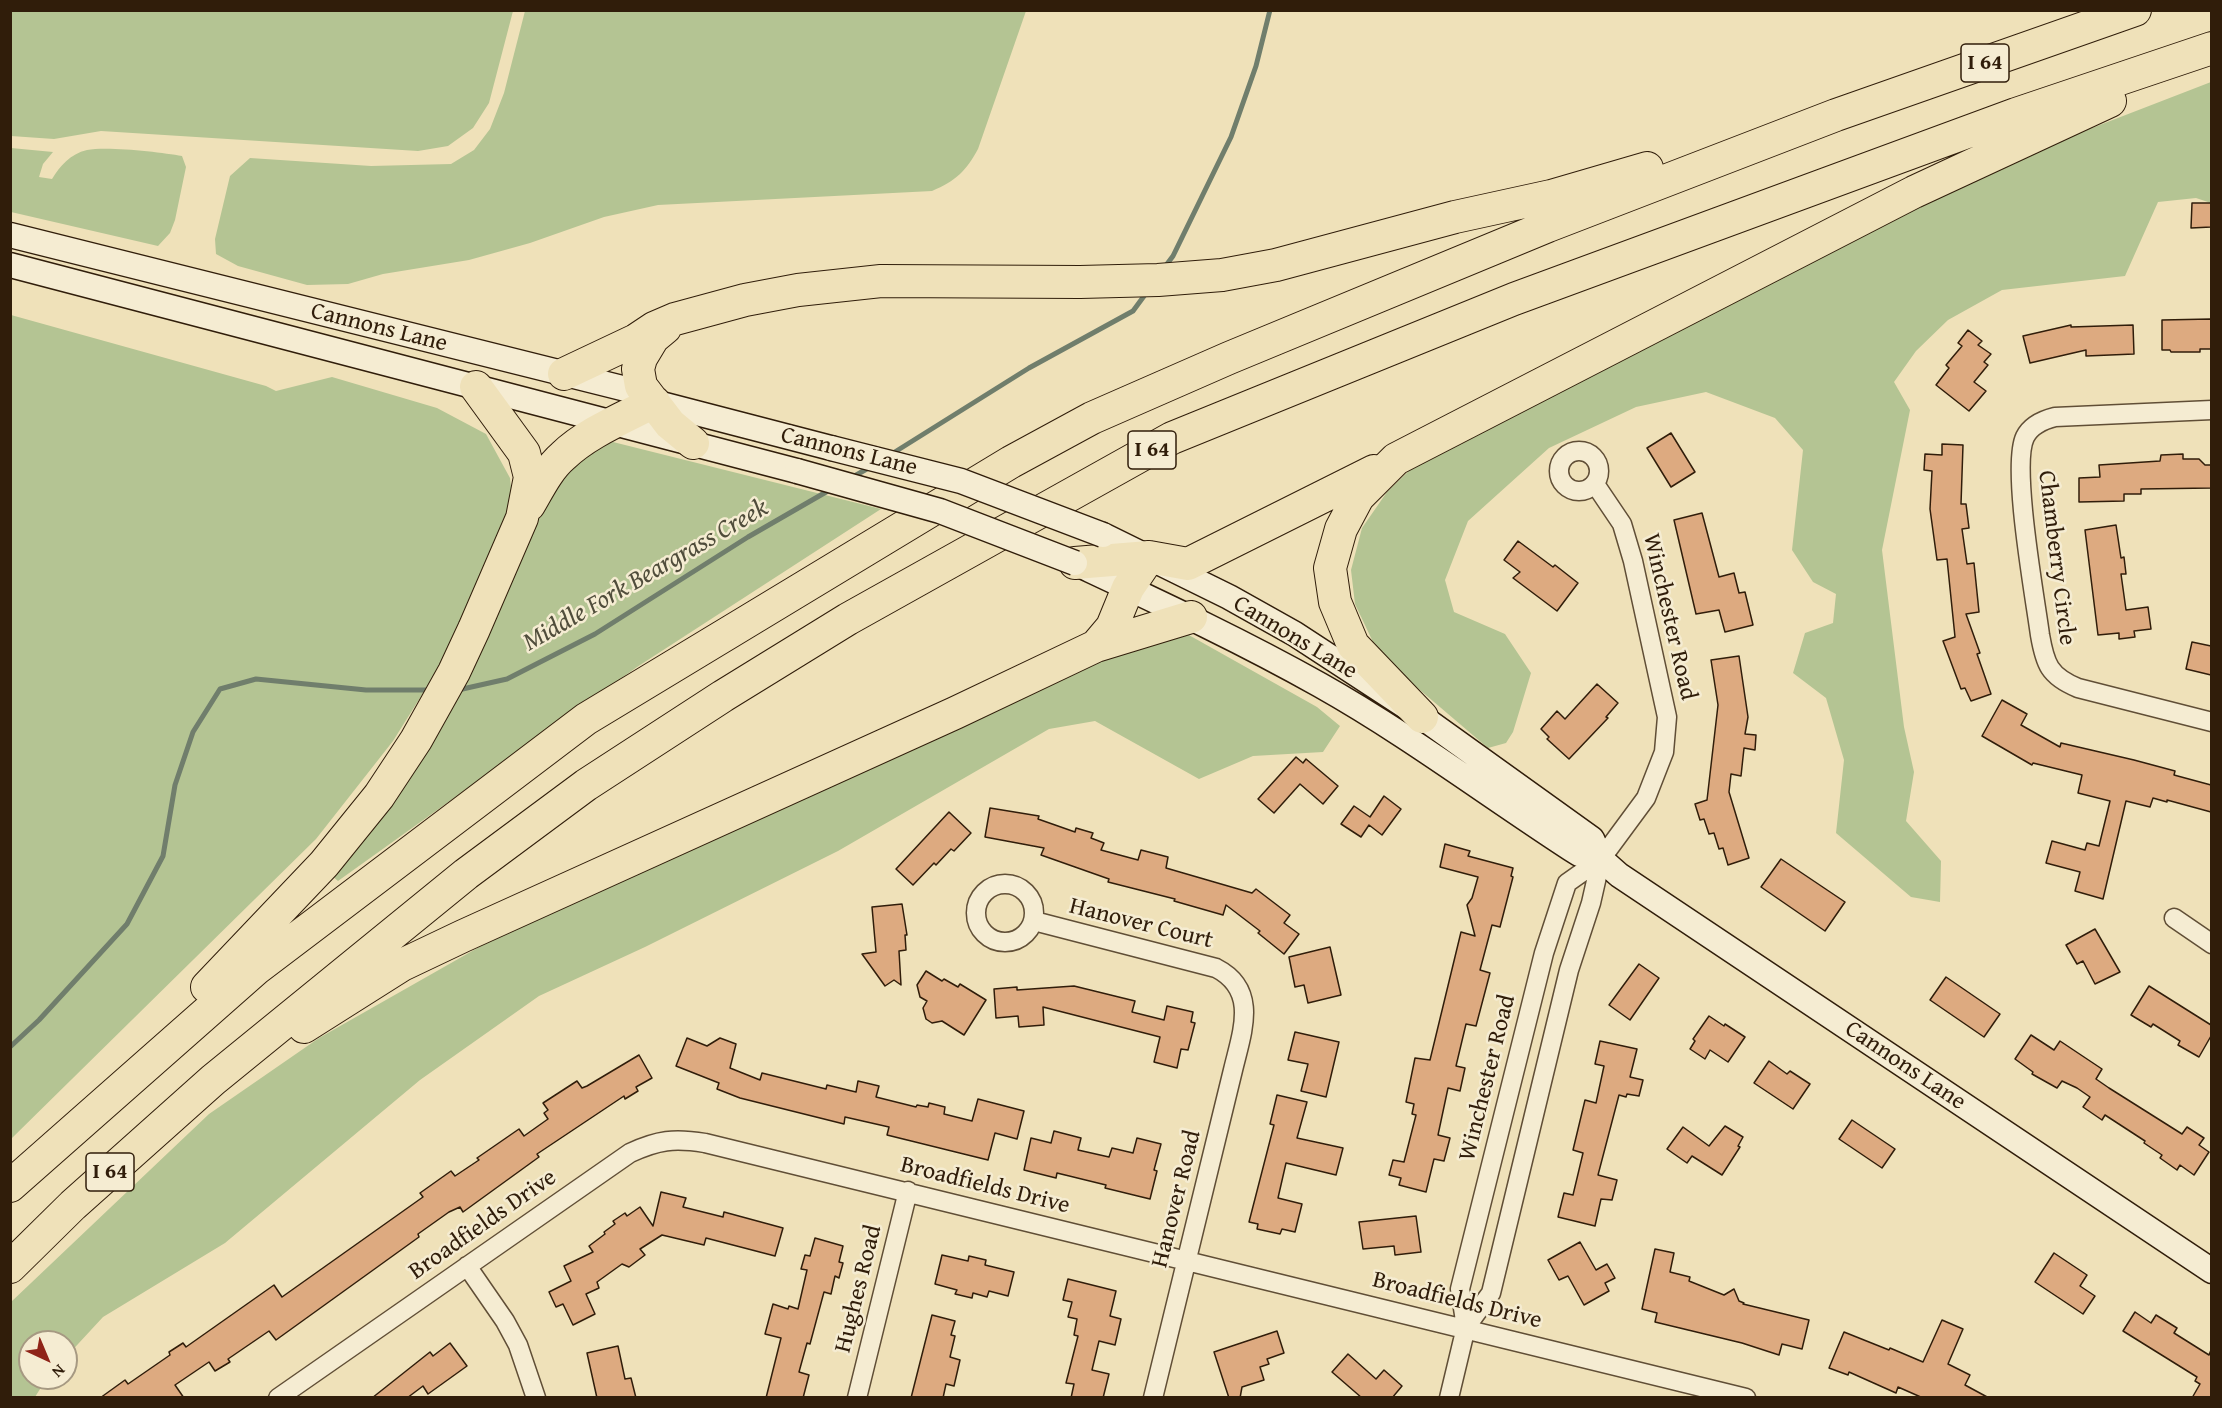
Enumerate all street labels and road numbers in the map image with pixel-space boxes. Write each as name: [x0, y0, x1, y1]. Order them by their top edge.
road number: I 64: [1961, 44, 2009, 82]
street label: Cannons Lane: [308, 297, 450, 359]
street label: Cannons Lane: [778, 421, 920, 483]
road number: I 64: [1128, 431, 1176, 469]
street label: Chamberry Circle: [2031, 469, 2081, 647]
street label: Winchester Road: [1636, 531, 1702, 703]
street label: Cannons Lane: [1228, 590, 1362, 686]
street label: Hanover Court: [1066, 892, 1216, 956]
street label: Winchester Road: [1453, 992, 1523, 1164]
street label: Cannons Lane: [1839, 1015, 1971, 1117]
street label: Hanover Road: [1146, 1127, 1208, 1271]
street label: Broadfields Drive: [897, 1151, 1073, 1221]
road number: I 64: [86, 1153, 134, 1191]
street label: Broadfields Drive: [404, 1163, 562, 1287]
street label: Hughes Road: [829, 1222, 889, 1356]
street label: Broadfields Drive: [1369, 1266, 1545, 1336]

